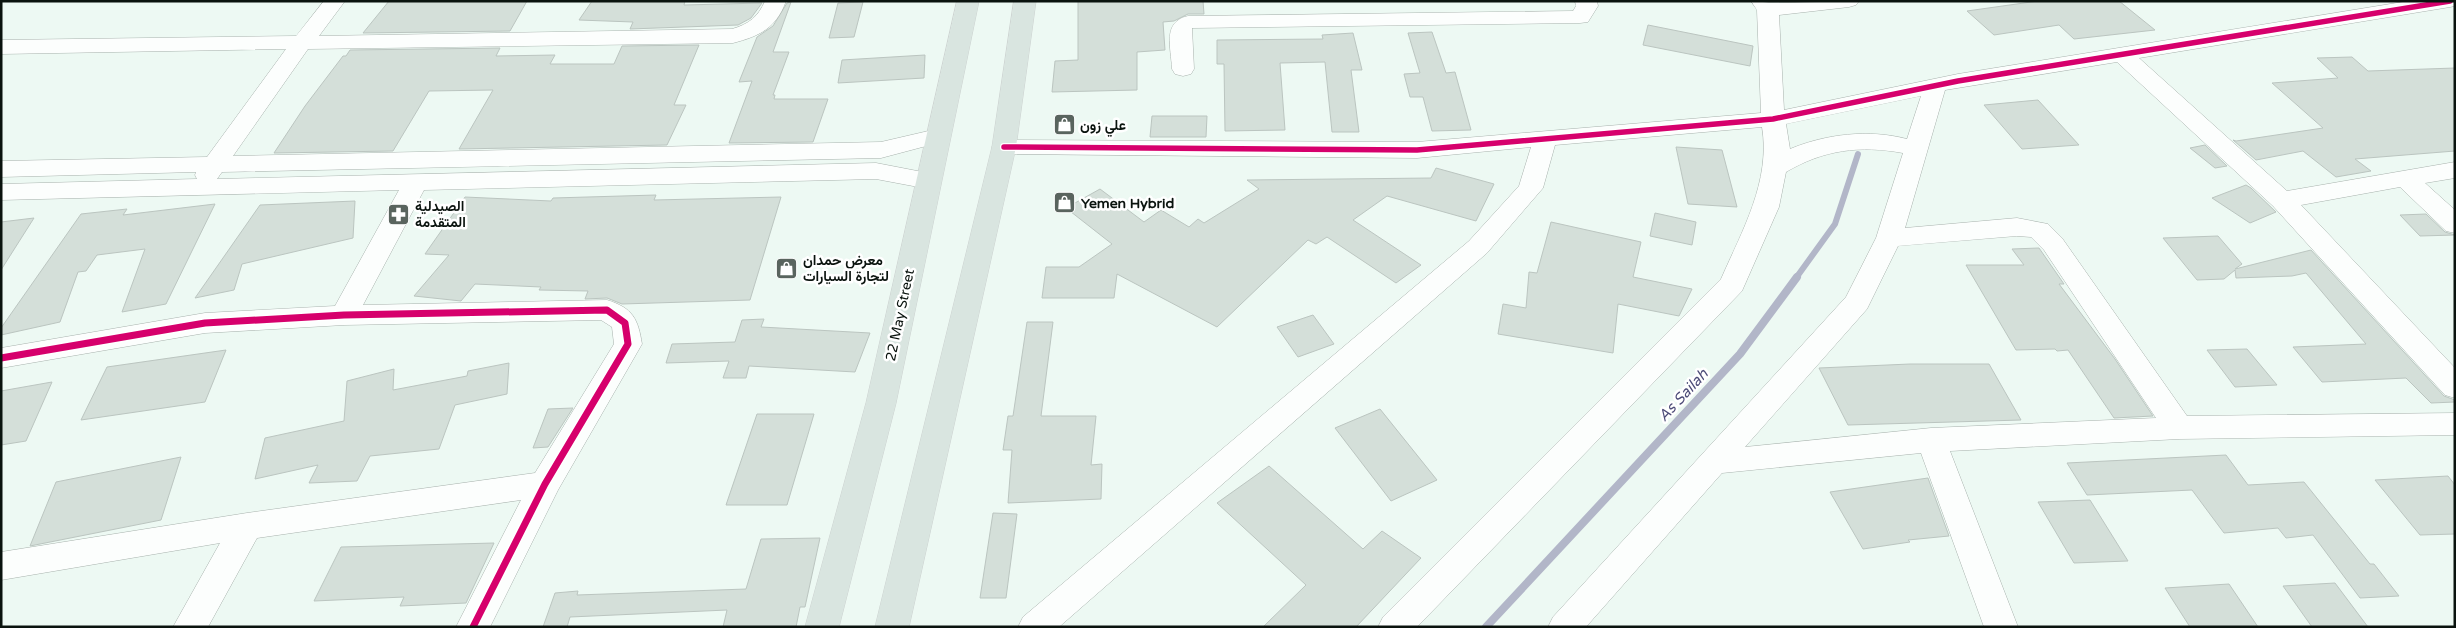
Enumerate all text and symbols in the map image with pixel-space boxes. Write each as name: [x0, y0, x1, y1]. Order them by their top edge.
shop icon: علي زون: [1052, 113, 1076, 137]
place label: علي زون: [1080, 117, 1126, 137]
shop icon: Yemen Hybrid: [1053, 191, 1077, 215]
place label: Yemen Hybrid: [1081, 195, 1174, 212]
place label: الصيدلية المتقدمة: [415, 198, 466, 231]
pharmacy icon: الصيدلية المتقدمة: [387, 202, 411, 226]
place label: معرض حمدان لتجارة السيارات: [803, 252, 889, 285]
shop icon: معرض حمدان لتجارة السيارات: [775, 256, 799, 280]
street label: 22 May Street: [882, 267, 918, 363]
water label: As Sailah: [1654, 364, 1712, 425]

